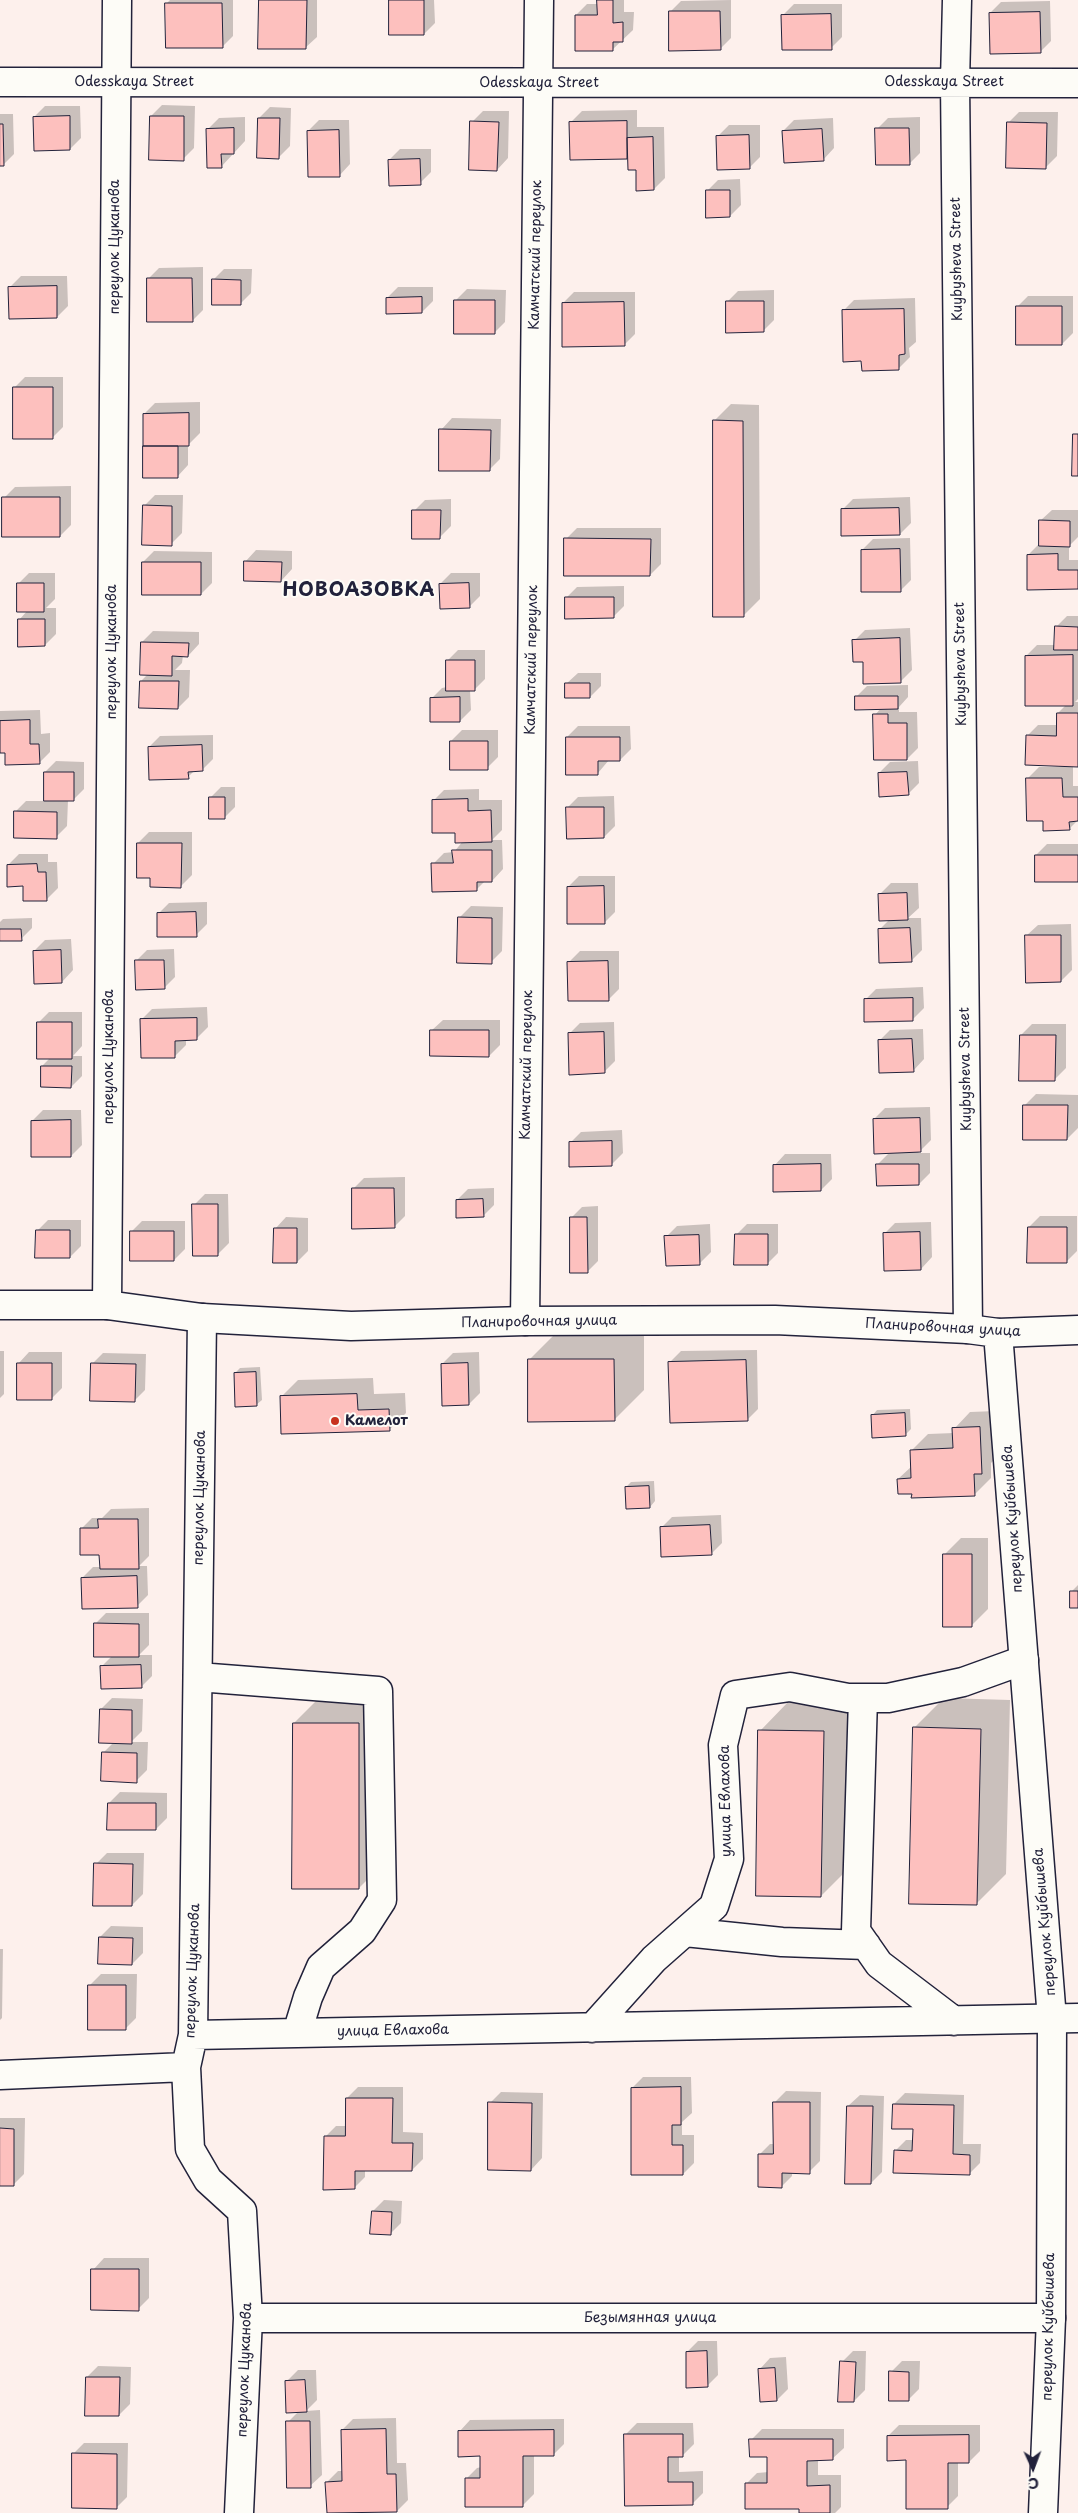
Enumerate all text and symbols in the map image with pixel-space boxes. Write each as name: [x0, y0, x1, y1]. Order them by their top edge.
street label: Odesskaya Street: [74, 74, 194, 90]
street label: Odesskaya Street: [884, 74, 1004, 90]
street label: Odesskaya Street: [479, 75, 599, 91]
street label: переулок Цуканова: [107, 179, 123, 315]
street label: Камчатский переулок: [526, 180, 546, 330]
street label: Kuybysheva Street: [948, 197, 966, 321]
district label: НОВОАЗОВКА: [283, 580, 435, 602]
street label: переулок Цуканова: [104, 584, 120, 720]
street label: Камчатский переулок: [522, 585, 542, 735]
street label: Kuybysheva Street: [952, 602, 970, 726]
street label: переулок Цуканова: [101, 989, 117, 1125]
street label: Камчатский переулок: [517, 990, 537, 1140]
street label: Kuybysheva Street: [957, 1007, 975, 1131]
street label: Планировочная улица: [461, 1312, 617, 1332]
street label: Планировочная улица: [865, 1316, 1021, 1340]
place label: Камелот: [345, 1413, 408, 1429]
marker: Камелот: [329, 1415, 341, 1427]
street label: переулок Цуканова: [190, 1430, 210, 1566]
street label: переулок Куйбышева: [999, 1445, 1027, 1593]
street label: улица Евлахова: [717, 1745, 735, 1857]
street label: переулок Куйбышева: [1030, 1848, 1060, 1996]
street label: переулок Цуканова: [182, 1903, 204, 2039]
street label: улица Евлахова: [337, 2022, 449, 2040]
street label: переулок Куйбышева: [1039, 2253, 1059, 2401]
street label: переулок Цуканова: [234, 2302, 256, 2438]
street label: Безымянная улица: [584, 2310, 716, 2326]
north arrow: [1008, 2443, 1058, 2493]
text: С: [1028, 2473, 1039, 2494]

